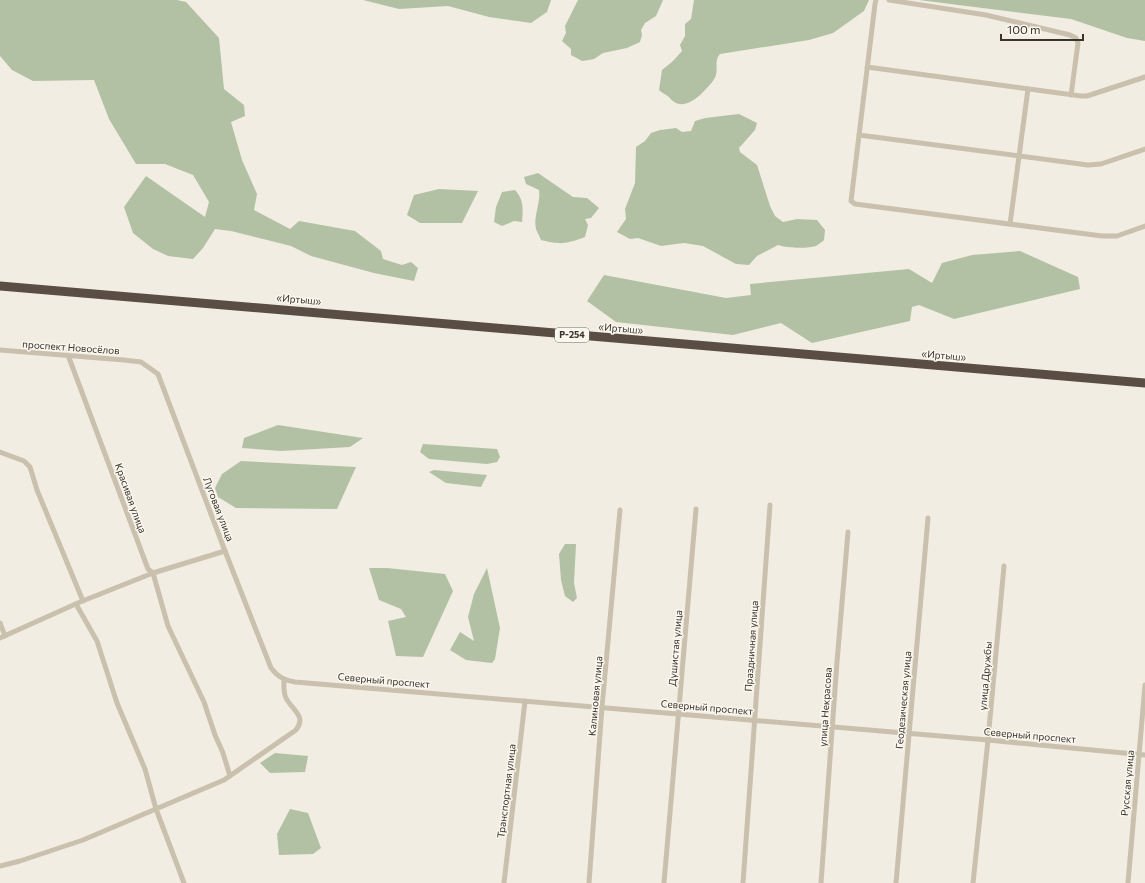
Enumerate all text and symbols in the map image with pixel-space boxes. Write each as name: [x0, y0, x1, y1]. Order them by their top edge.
scale bar: [1001, 16, 1083, 42]
text: 100 m: [1007, 22, 1041, 36]
street label: «Иртыш»: [276, 291, 322, 307]
street label: «Иртыш»: [598, 320, 644, 336]
road number: Р-254: [555, 328, 589, 342]
street label: проспект Новосёлов: [22, 338, 120, 356]
street label: «Иртыш»: [921, 347, 967, 363]
street label: Красивая улица: [113, 461, 149, 535]
street label: Луговая улица: [201, 475, 237, 543]
street label: Праздничная улица: [742, 600, 760, 692]
street label: Душистая улица: [666, 609, 684, 687]
street label: улица Дружбы: [976, 641, 994, 711]
street label: Геодезическая улица: [893, 650, 913, 750]
street label: Калиновая улица: [586, 656, 604, 736]
street label: улица Некрасова: [816, 667, 834, 747]
street label: Северный проспект: [337, 670, 431, 690]
street label: Северный проспект: [660, 697, 754, 717]
street label: Северный проспект: [983, 725, 1077, 745]
street label: Транспортная улица: [494, 743, 518, 839]
street label: Русская улица: [1118, 749, 1136, 817]

